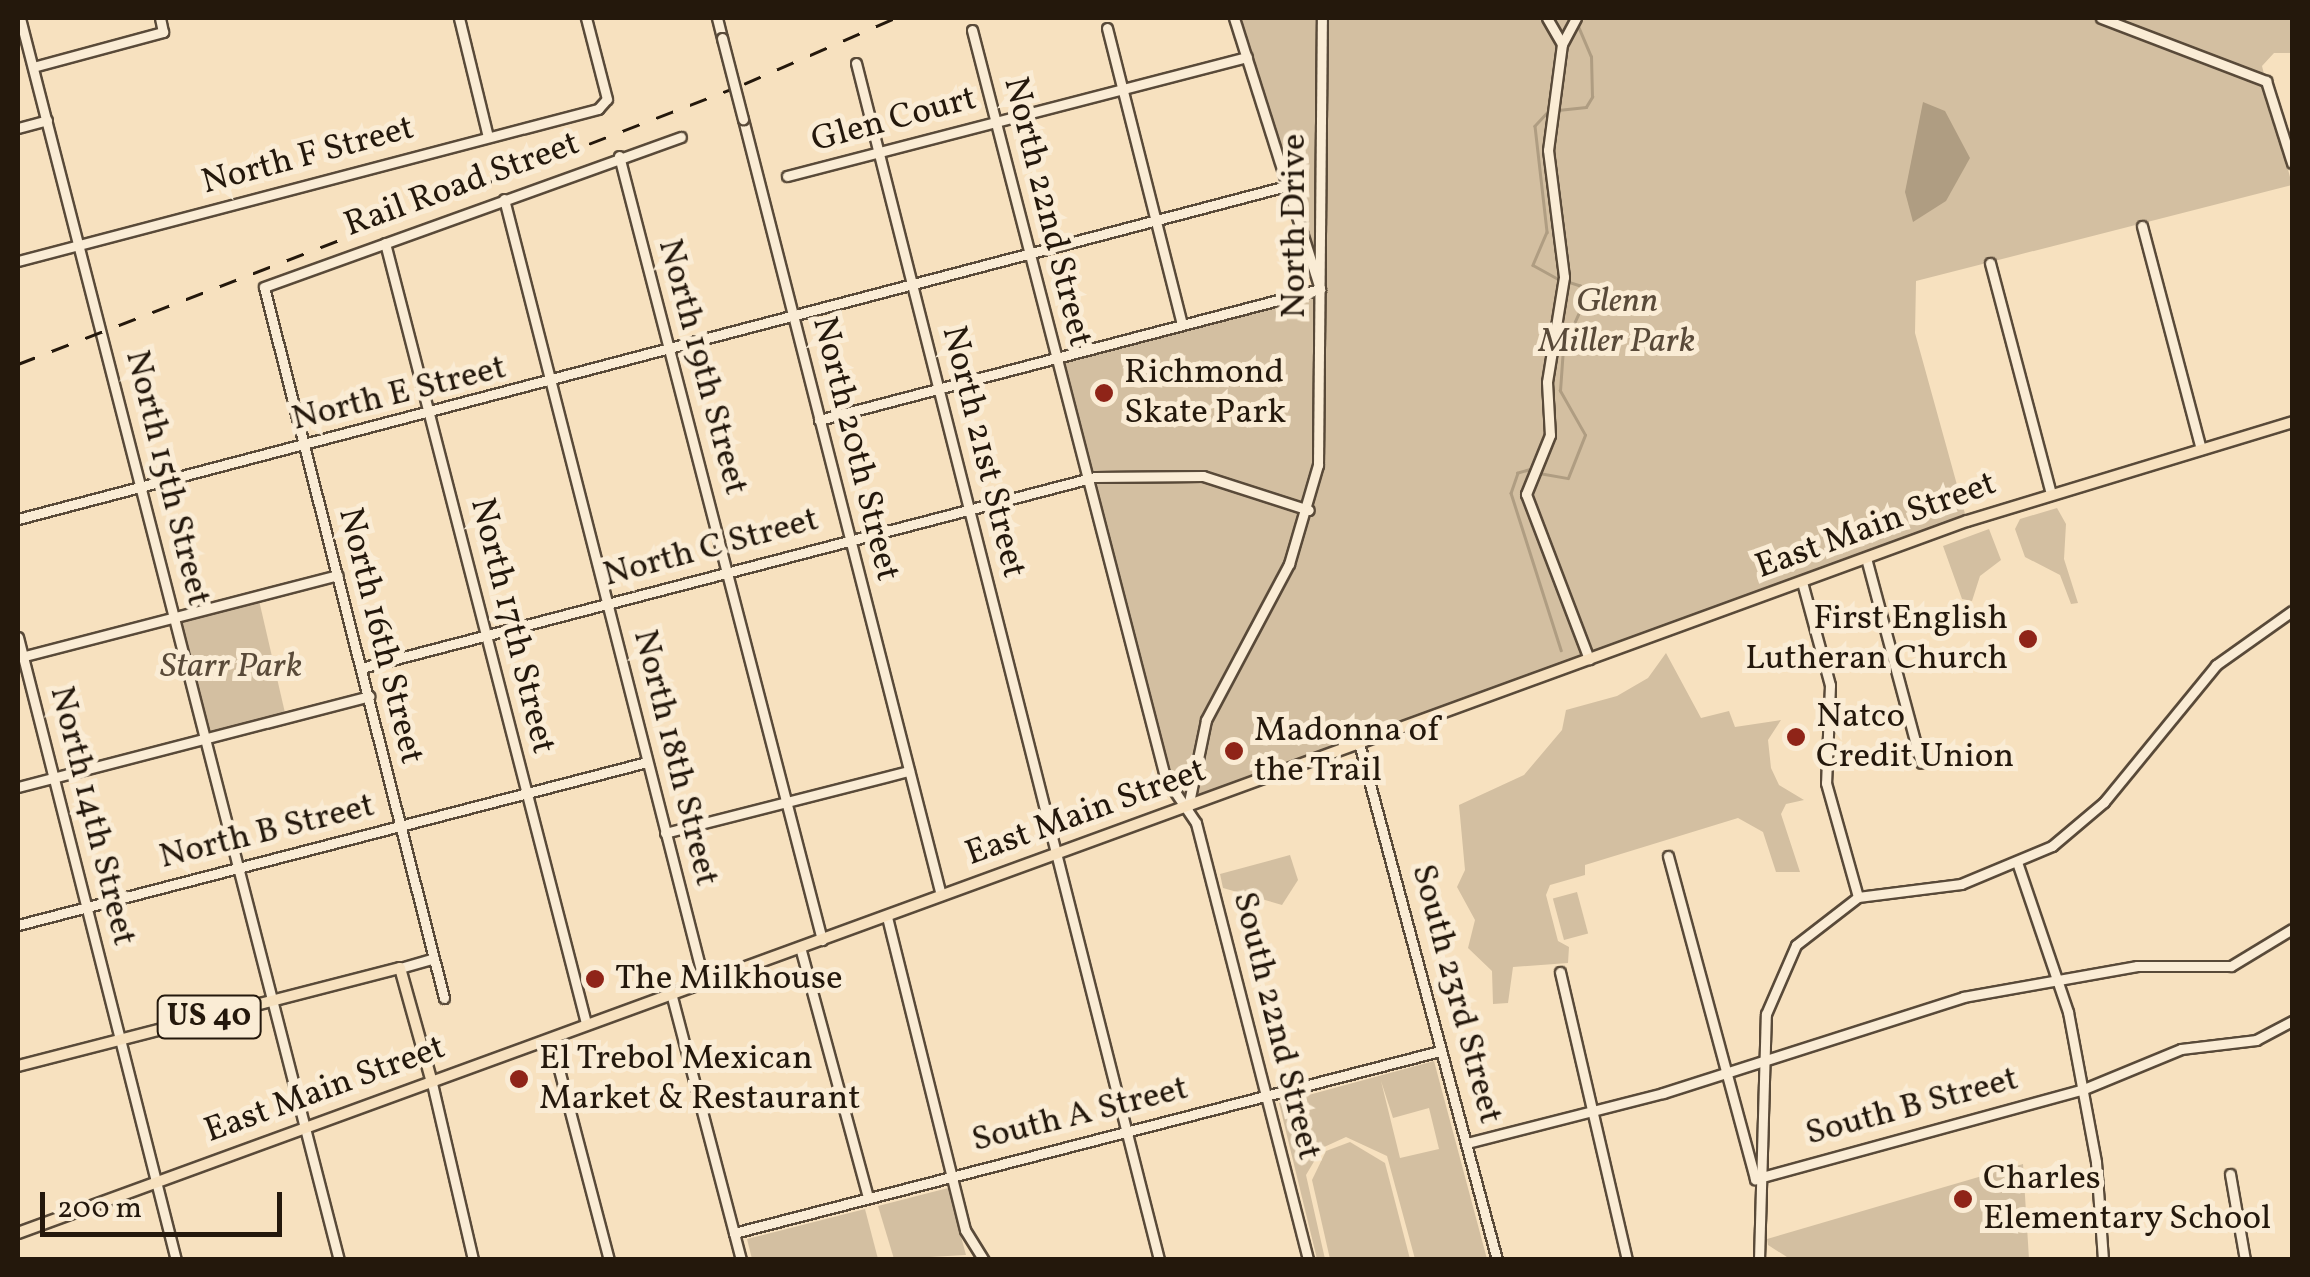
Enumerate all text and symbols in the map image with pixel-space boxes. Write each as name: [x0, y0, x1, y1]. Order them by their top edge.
street label: North 22nd Street: [993, 73, 1101, 351]
street label: Glen Court: [807, 78, 981, 162]
street label: North F Street: [197, 108, 419, 204]
street label: Rail Road Street: [339, 123, 585, 247]
street label: North Drive: [1274, 134, 1316, 318]
street label: North 19th Street: [648, 235, 756, 499]
park label: Glenn Miller Park: [1539, 281, 1695, 363]
street label: North 20th Street: [802, 313, 908, 585]
street label: North 21st Street: [931, 322, 1035, 582]
street label: North 15th Street: [115, 346, 219, 610]
street label: North E Street: [288, 347, 510, 441]
place label: Richmond Skate Park: [1124, 352, 1286, 434]
marker: Richmond Skate Park: [1093, 382, 1115, 404]
street label: East Main Street: [1750, 463, 2002, 589]
street label: North 17th Street: [460, 494, 564, 758]
street label: North C Street: [599, 499, 823, 597]
street label: North 16th Street: [328, 504, 432, 768]
place label: First English Lutheran Church: [1745, 598, 2008, 680]
street label: North 18th Street: [623, 626, 727, 890]
marker: First English Lutheran Church: [2017, 628, 2039, 650]
park label: Starr Park: [160, 646, 302, 688]
street label: North 14th Street: [39, 682, 145, 950]
place label: Natco Credit Union: [1816, 696, 2014, 778]
place label: Madonna of the Trail: [1254, 710, 1439, 792]
marker: Natco Credit Union: [1785, 726, 1807, 748]
marker: Madonna of the Trail: [1223, 740, 1245, 762]
street label: East Main Street: [960, 750, 1212, 876]
street label: North B Street: [155, 785, 379, 879]
street label: South 23rd Street: [1401, 860, 1511, 1128]
street label: South 22nd Street: [1222, 888, 1330, 1164]
place label: The Milkhouse: [615, 958, 843, 1000]
marker: The Milkhouse: [584, 968, 606, 990]
road number: US 40: [156, 990, 262, 1044]
street label: East Main Street: [199, 1027, 451, 1153]
place label: El Trebol Mexican Market & Restaurant: [539, 1038, 861, 1120]
street label: South B Street: [1801, 1058, 2023, 1156]
marker: El Trebol Mexican Market & Restaurant: [508, 1068, 530, 1090]
street label: South A Street: [968, 1068, 1192, 1162]
place label: Charles Elementary School: [1983, 1158, 2272, 1240]
scale bar: [45, 1172, 288, 1234]
text: 200 m: [57, 1188, 142, 1230]
marker: Charles Elementary School: [1952, 1188, 1974, 1210]

